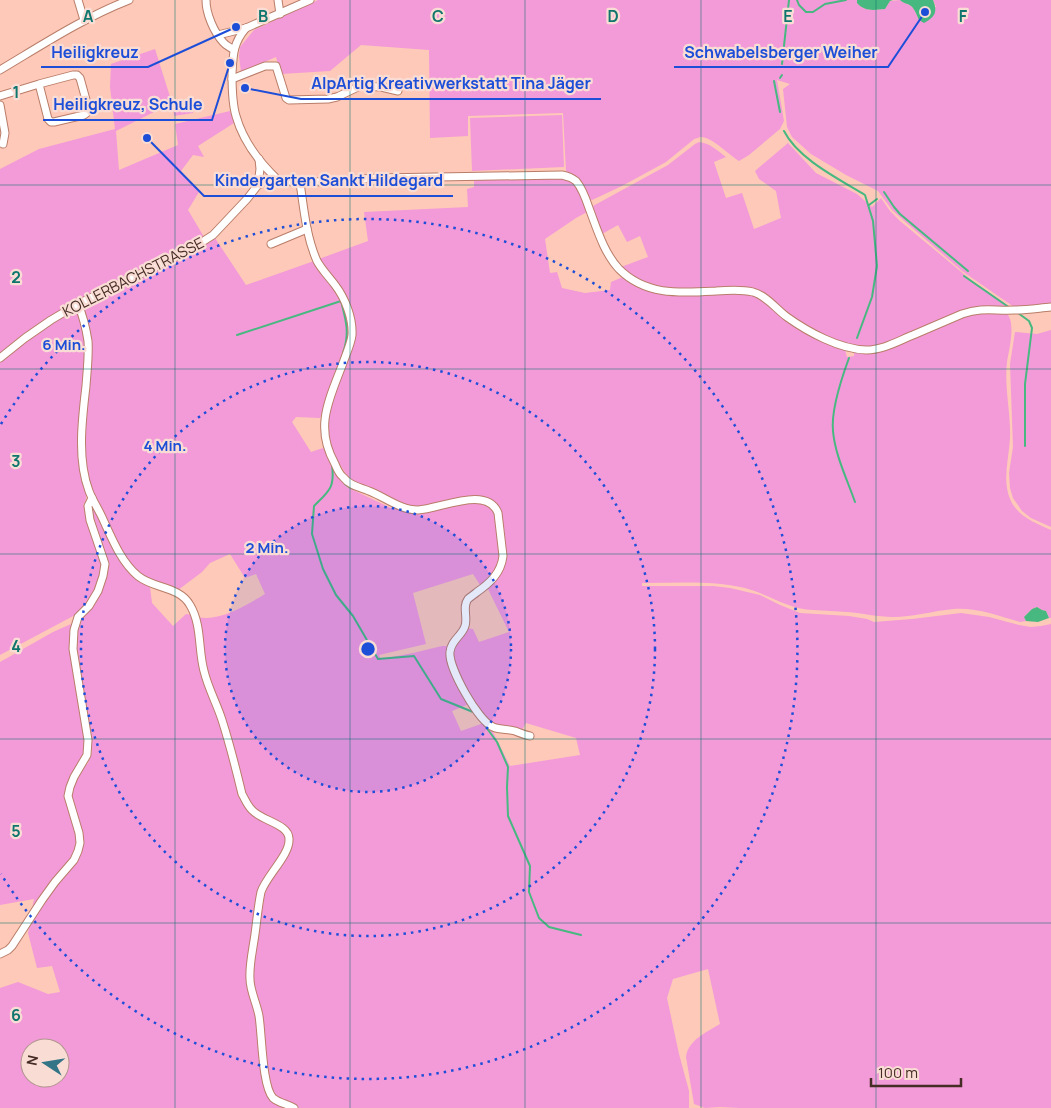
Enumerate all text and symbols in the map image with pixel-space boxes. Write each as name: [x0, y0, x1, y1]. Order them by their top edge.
text: A: [83, 5, 94, 27]
text: B: [258, 5, 268, 27]
text: C: [432, 5, 444, 27]
text: D: [607, 5, 619, 27]
text: E: [783, 5, 793, 27]
text: F: [959, 5, 968, 27]
callout: Heiligkreuz: [41, 36, 148, 67]
callout: Schwabelsberger Weiher: [674, 36, 888, 67]
text: Heiligkreuz: [51, 41, 139, 63]
text: Schwabelsberger Weiher: [684, 41, 878, 63]
callout: AlpArtig Kreativwerkstatt Tina Jäger: [301, 68, 601, 99]
text: AlpArtig Kreativwerkstatt Tina Jäger: [311, 72, 591, 94]
text: 1: [12, 81, 20, 103]
callout: Heiligkreuz, Schule: [43, 89, 212, 120]
text: Heiligkreuz, Schule: [53, 93, 203, 115]
callout: Kindergarten Sankt Hildegard: [204, 165, 453, 196]
text: Kindergarten Sankt Hildegard: [215, 169, 443, 191]
street label: KOLLERBACHSTRASSE: [59, 232, 207, 322]
text: 2: [11, 266, 21, 288]
text: 6 Min.: [42, 334, 86, 355]
text: 4 Min.: [143, 435, 187, 456]
text: 3: [11, 450, 21, 472]
text: 2 Min.: [246, 537, 288, 558]
text: 4: [11, 635, 21, 657]
centre of rings: [359, 640, 377, 658]
text: 5: [11, 820, 21, 842]
text: 6: [11, 1004, 21, 1026]
north arrow: [20, 1038, 70, 1088]
text: N: [21, 1053, 42, 1067]
scale bar: [871, 1056, 961, 1088]
text: 100 m: [878, 1062, 918, 1083]

